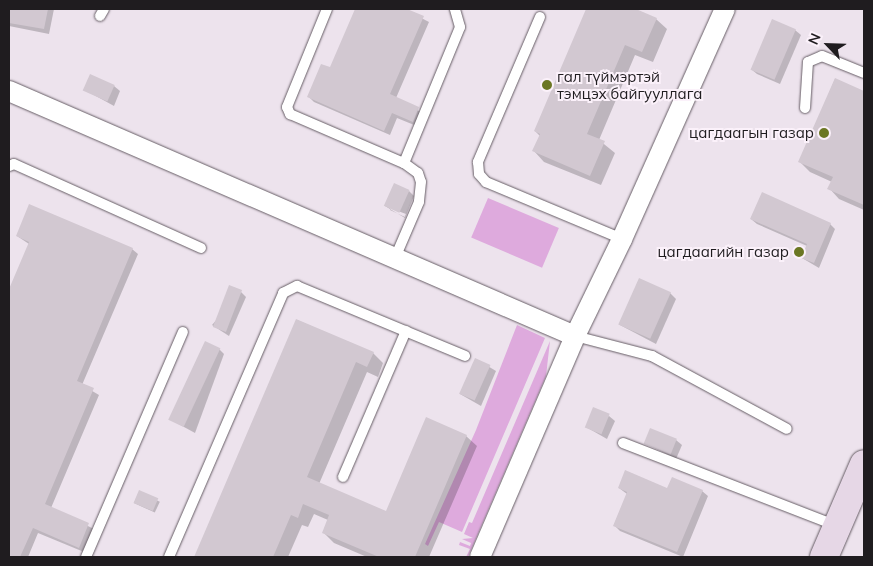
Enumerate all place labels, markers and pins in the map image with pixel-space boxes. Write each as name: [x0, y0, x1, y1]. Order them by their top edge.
place label: гал түймэртэй тэмцэх байгууллага: [557, 67, 702, 102]
marker: гал түймэртэй тэмцэх байгууллага: [541, 79, 553, 91]
place label: цагдаагын газар: [689, 124, 814, 142]
marker: цагдаагын газар: [818, 127, 830, 139]
place label: цагдаагийн газар: [657, 243, 789, 261]
marker: цагдаагийн газар: [793, 246, 805, 258]

